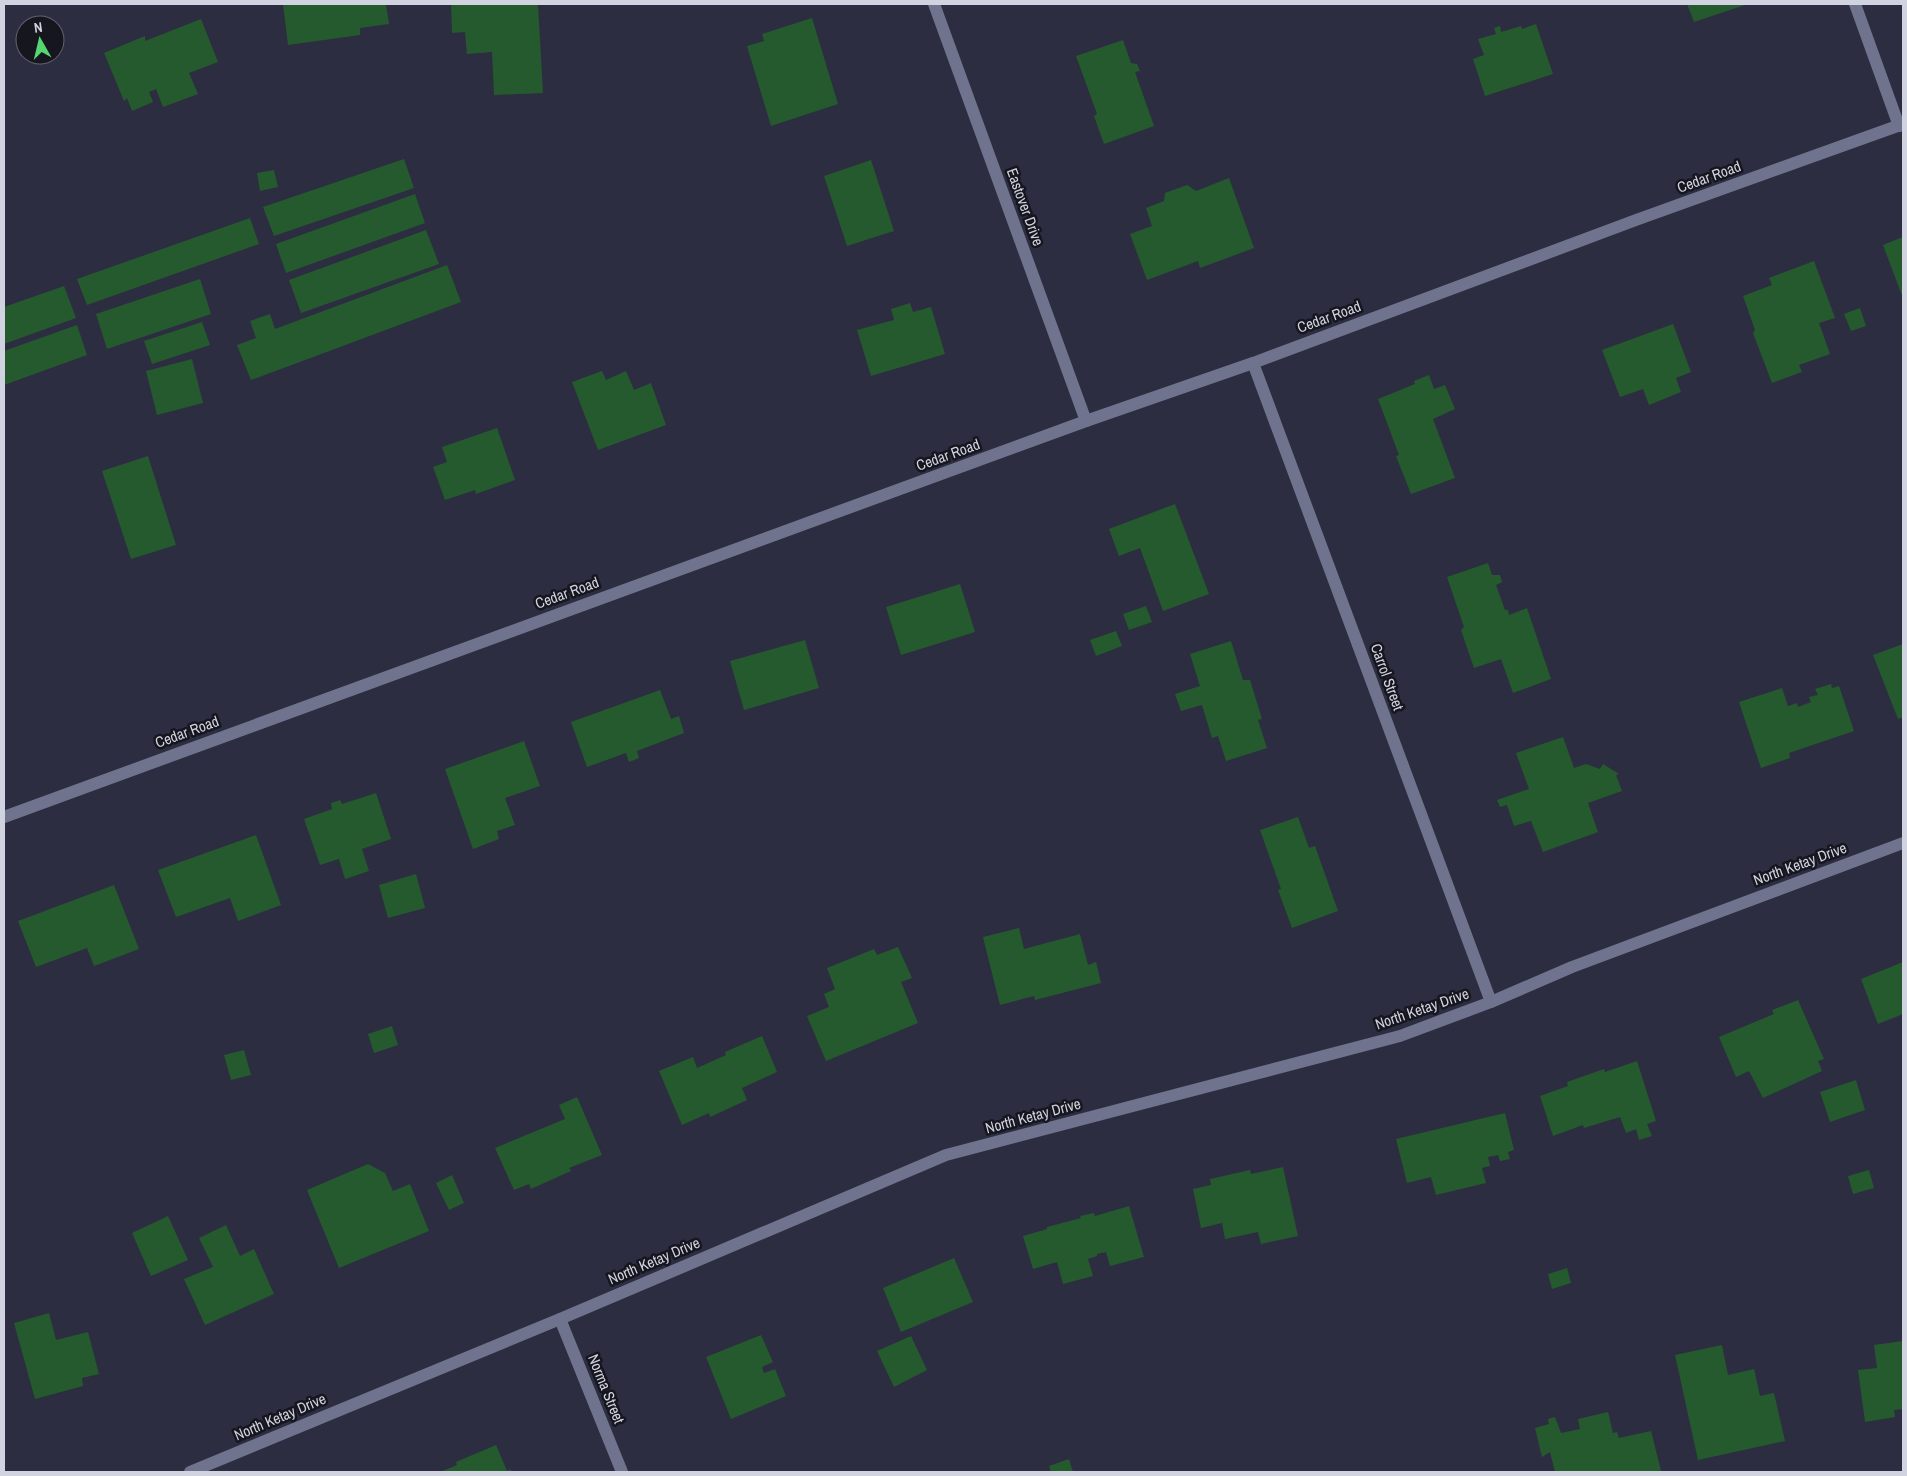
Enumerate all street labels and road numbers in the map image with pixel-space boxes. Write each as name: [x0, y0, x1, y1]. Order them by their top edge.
street label: Cedar Road: [1674, 155, 1744, 198]
street label: Eastover Drive: [1002, 165, 1049, 249]
street label: Cedar Road: [1294, 295, 1364, 338]
street label: Cedar Road: [913, 433, 983, 476]
street label: Cedar Road: [532, 571, 602, 614]
street label: Carrol Street: [1366, 640, 1409, 714]
street label: Cedar Road: [152, 710, 222, 753]
street label: North Ketay Drive: [1750, 837, 1849, 890]
street label: North Ketay Drive: [1372, 983, 1472, 1034]
street label: North Ketay Drive: [983, 1093, 1083, 1138]
street label: North Ketay Drive: [605, 1232, 703, 1289]
street label: Norma Street: [583, 1351, 630, 1427]
street label: North Ketay Drive: [231, 1388, 329, 1445]

